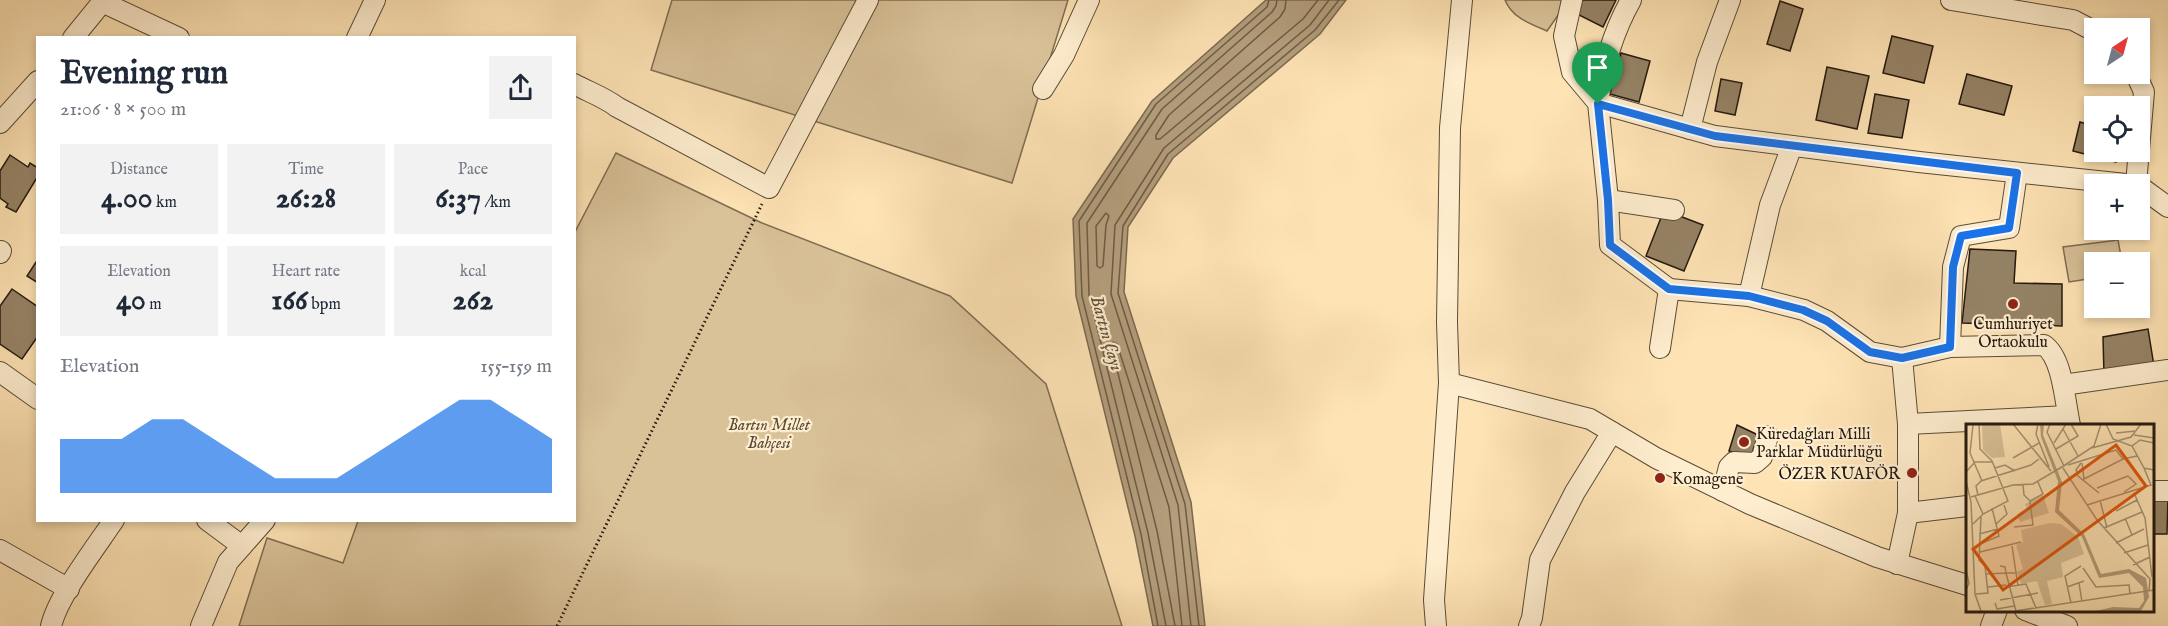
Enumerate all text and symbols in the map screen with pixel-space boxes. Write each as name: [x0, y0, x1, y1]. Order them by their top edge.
north arrow: [2084, 18, 2150, 84]
map controls: [2084, 18, 2150, 318]
pin: [1572, 42, 1623, 104]
icon: arrive: [1581, 51, 1614, 84]
text: Evening run: [60, 53, 228, 95]
button: share: [489, 56, 552, 119]
button: locate: [2084, 96, 2150, 162]
text: 21:06 · 8 × 500 m: [60, 97, 186, 122]
text: Distance: [110, 160, 168, 180]
text: Time: [288, 160, 324, 180]
text: Pace: [458, 160, 488, 180]
button: +: [2084, 174, 2150, 240]
text: 4.00: [101, 180, 152, 218]
text: 26:28: [276, 180, 336, 218]
text: 6:37: [435, 180, 481, 218]
text: km: [152, 193, 177, 213]
text: /km: [481, 193, 511, 213]
button: −: [2084, 252, 2150, 318]
text: Elevation: [107, 262, 171, 282]
text: Heart rate: [272, 262, 340, 282]
text: kcal: [460, 262, 486, 282]
text: 40: [116, 282, 146, 320]
text: 166: [271, 282, 308, 320]
text: 262: [453, 282, 493, 320]
water label: Bartın Çayı: [1084, 293, 1127, 374]
text: m: [146, 295, 162, 315]
text: bpm: [308, 295, 341, 315]
marker: Cumhuriyet Ortaokulu: [2006, 297, 2020, 311]
place label: Cumhuriyet Ortaokulu: [1973, 315, 2053, 353]
text: Elevation: [60, 354, 139, 379]
text: 155–159 m: [480, 354, 552, 379]
park label: Bartın Millet Bahçesi: [728, 416, 811, 454]
inset map: [1966, 424, 2153, 611]
place label: Küredağları Milli Parklar Müdürlüğü: [1756, 425, 1883, 463]
marker: Küredağları Milli Parklar Müdürlüğü: [1737, 435, 1751, 449]
place label: ÖZER KUAFÖR: [1779, 464, 1901, 485]
marker: ÖZER KUAFÖR: [1905, 466, 1919, 480]
place label: Komagene: [1672, 470, 1743, 490]
marker: Komagene: [1653, 471, 1667, 485]

